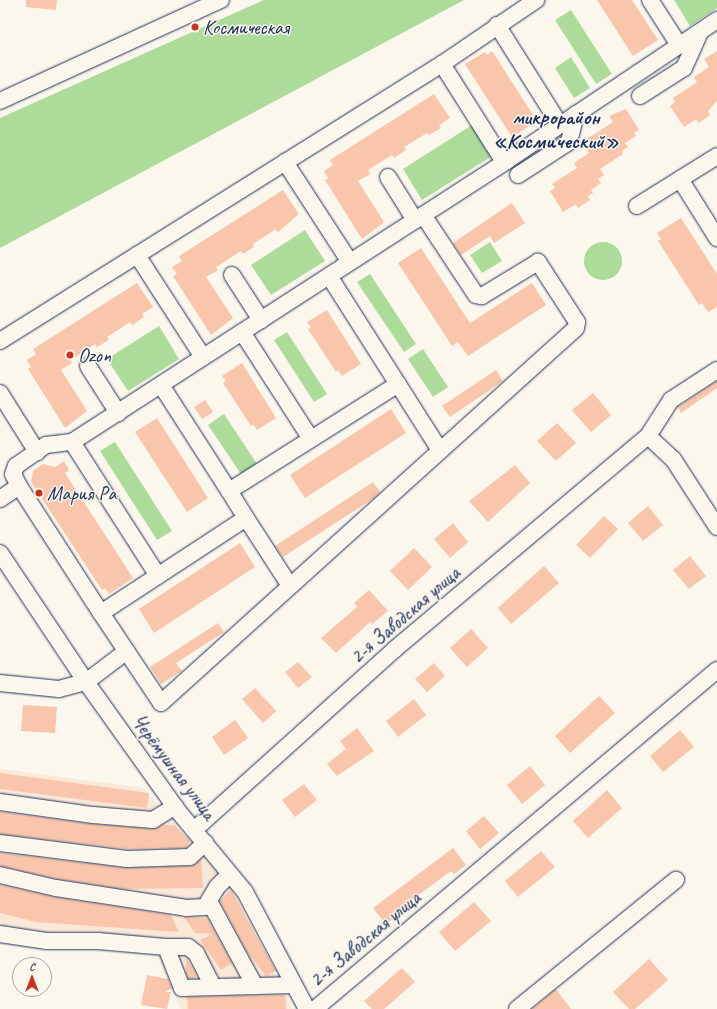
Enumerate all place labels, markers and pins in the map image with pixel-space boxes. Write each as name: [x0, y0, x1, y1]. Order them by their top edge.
place label: Космическая: [203, 15, 289, 39]
marker: Космическая: [190, 22, 200, 32]
place label: Ozon: [78, 343, 111, 367]
marker: Ozon: [65, 350, 75, 360]
place label: Мария Ра: [47, 481, 115, 505]
marker: Мария Ра: [34, 488, 44, 498]

